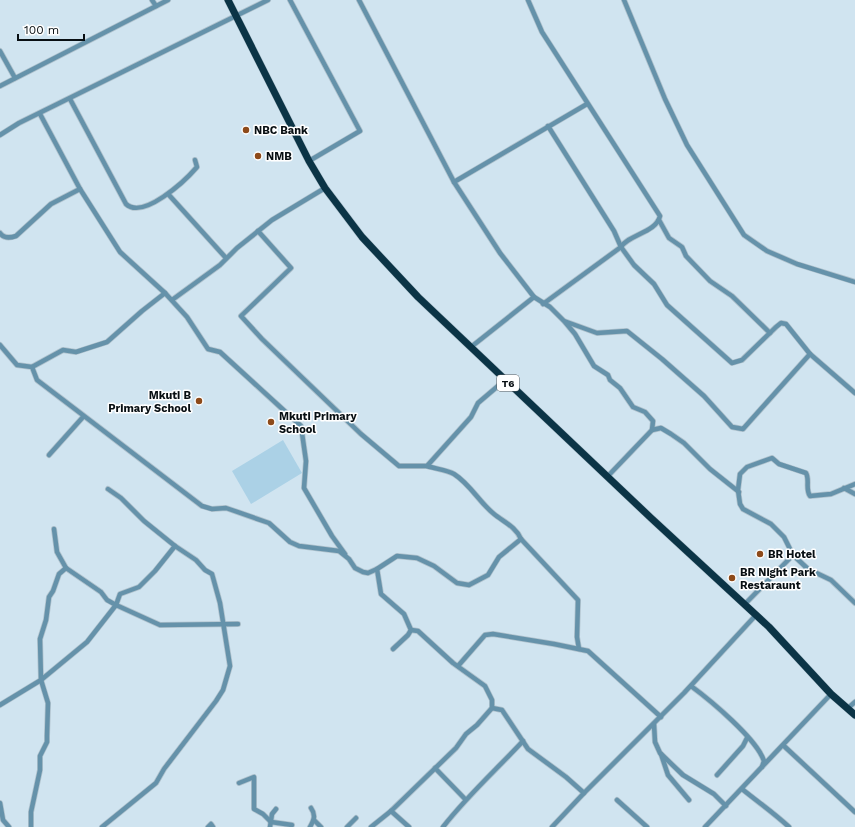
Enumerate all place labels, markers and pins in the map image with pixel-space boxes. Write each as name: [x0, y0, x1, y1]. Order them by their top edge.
place label: NBC Bank: [254, 124, 308, 137]
marker: NBC Bank: [241, 125, 251, 135]
place label: NMB: [266, 150, 292, 163]
marker: NMB: [253, 151, 263, 161]
place label: Mkuti B Primary School: [108, 389, 191, 415]
marker: Mkuti B Primary School: [194, 396, 204, 406]
place label: Mkuti Primary School: [279, 410, 357, 436]
marker: Mkuti Primary School: [266, 417, 276, 427]
place label: BR Hotel: [768, 548, 816, 561]
marker: BR Hotel: [755, 549, 765, 559]
place label: BR Night Park Restaraunt: [740, 566, 816, 592]
marker: BR Night Park Restaraunt: [727, 573, 737, 583]

